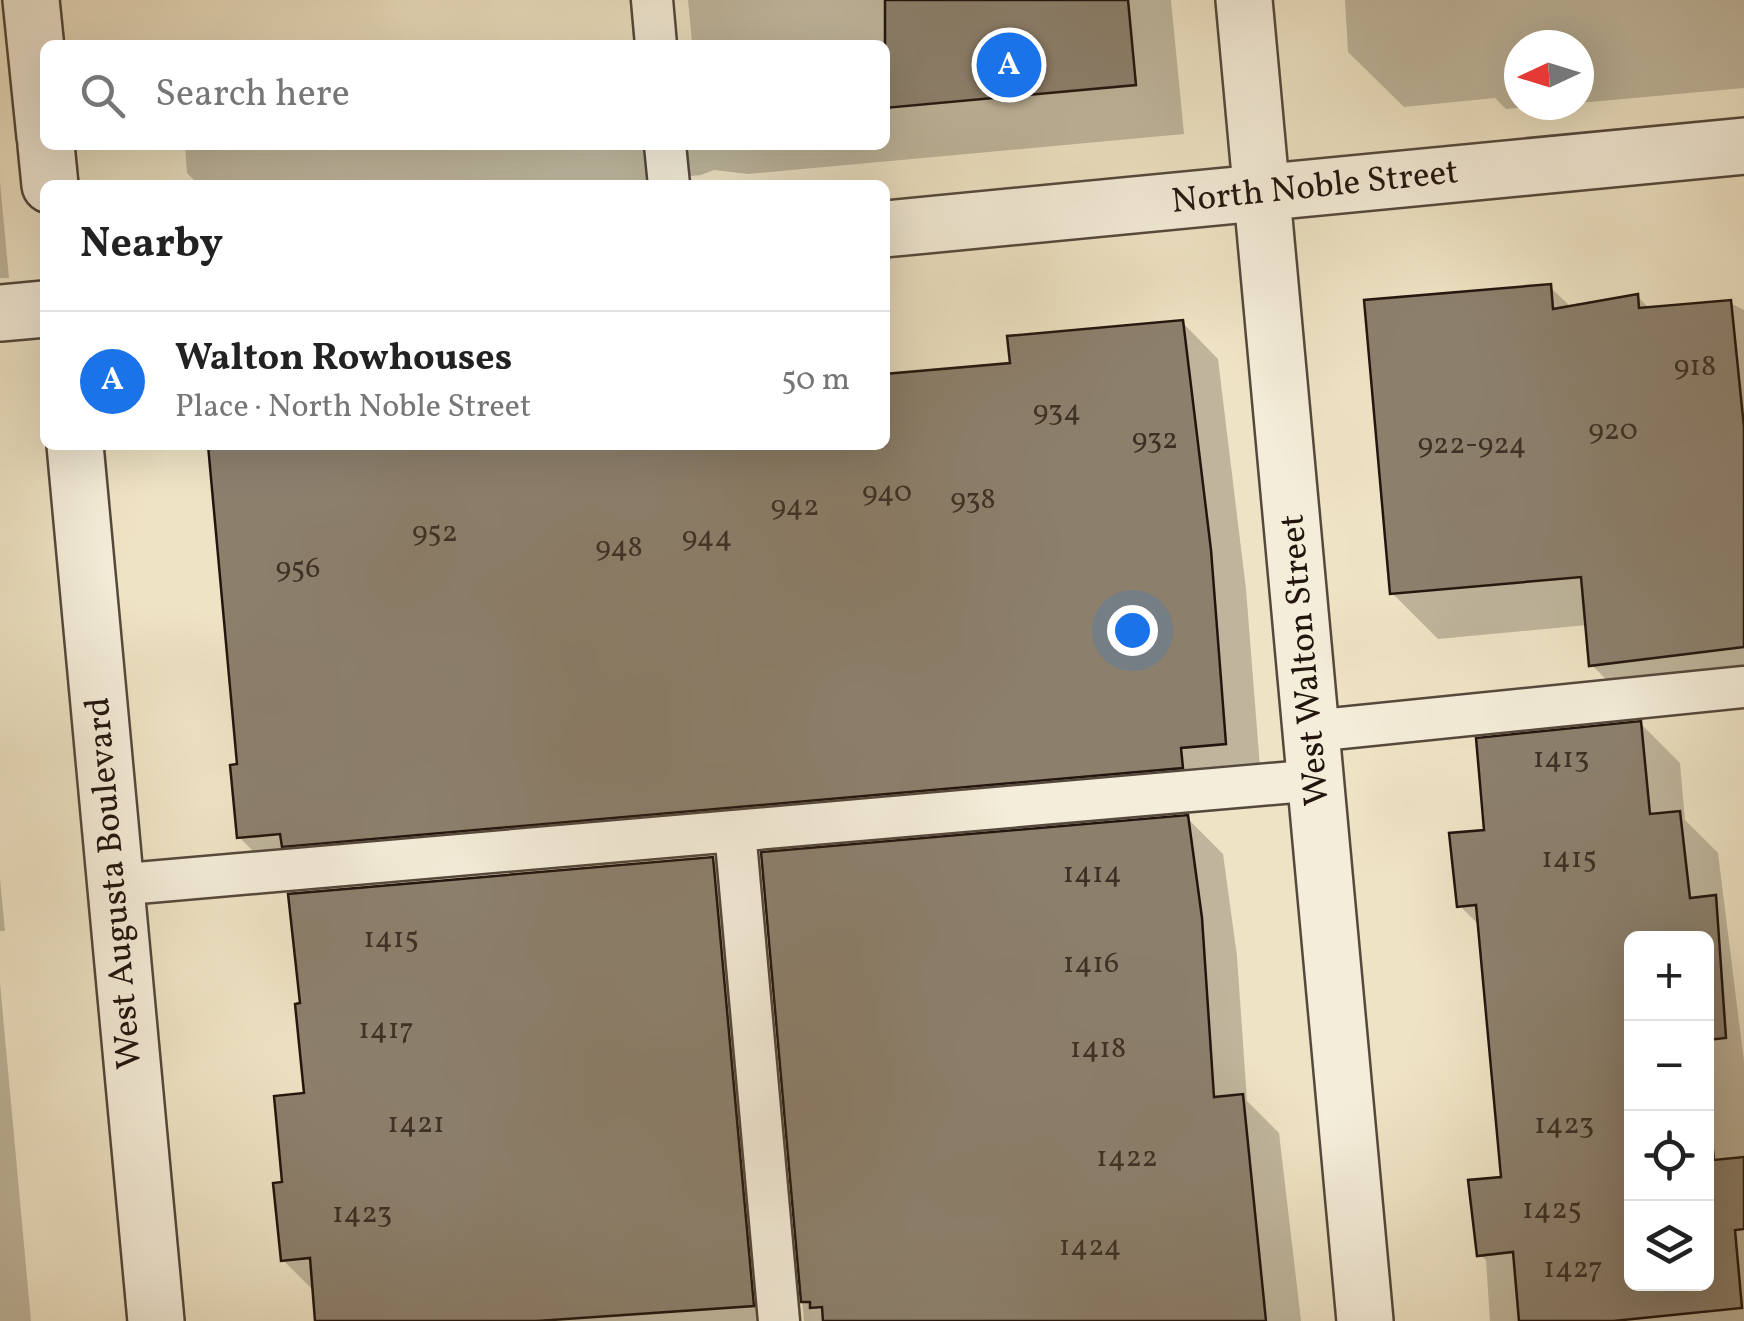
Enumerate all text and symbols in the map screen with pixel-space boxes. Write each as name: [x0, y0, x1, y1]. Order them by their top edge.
pin: A: [976, 28, 1042, 102]
north arrow: [1504, 30, 1594, 120]
search box: [40, 40, 890, 150]
icon: search: [75, 68, 130, 123]
text: Search here: [155, 69, 350, 122]
street label: North Noble Street: [1169, 149, 1461, 227]
text: Nearby: [80, 216, 223, 275]
text: Walton Rowhouses: [175, 333, 512, 386]
house number: 918: [1674, 346, 1716, 388]
text: A: [101, 359, 124, 403]
text: 50 m: [781, 359, 850, 403]
text: Place · North Noble Street: [175, 386, 531, 430]
house number: 934: [1033, 391, 1081, 433]
house number: 920: [1588, 410, 1638, 452]
house number: 932: [1132, 419, 1178, 461]
house number: 922-924: [1417, 424, 1527, 466]
house number: 940: [862, 472, 912, 514]
house number: 938: [950, 479, 996, 521]
house number: 942: [771, 486, 819, 528]
house number: 952: [412, 512, 458, 554]
street label: West Walton Street: [1269, 512, 1343, 808]
house number: 944: [682, 517, 732, 559]
house number: 948: [595, 527, 643, 569]
house number: 956: [276, 548, 320, 590]
your location: [1107, 605, 1158, 656]
street label: West Augusta Boulevard: [75, 695, 155, 1071]
house number: 1413: [1533, 738, 1589, 780]
house number: 1415: [1541, 838, 1597, 880]
house number: 1414: [1062, 853, 1122, 895]
house number: 1415: [363, 918, 419, 960]
map controls: [1624, 931, 1714, 1291]
button: +: [1624, 931, 1714, 1021]
house number: 1416: [1063, 943, 1119, 985]
house number: 1417: [358, 1009, 414, 1051]
button: −: [1624, 1021, 1714, 1111]
house number: 1418: [1070, 1028, 1126, 1070]
house number: 1421: [387, 1103, 445, 1145]
house number: 1423: [1534, 1104, 1594, 1146]
button: locate: [1624, 1111, 1714, 1201]
house number: 1422: [1096, 1137, 1158, 1179]
house number: 1425: [1522, 1189, 1582, 1231]
house number: 1423: [332, 1193, 392, 1235]
button: layers: [1624, 1201, 1714, 1291]
house number: 1424: [1059, 1226, 1121, 1268]
house number: 1427: [1543, 1248, 1603, 1290]

